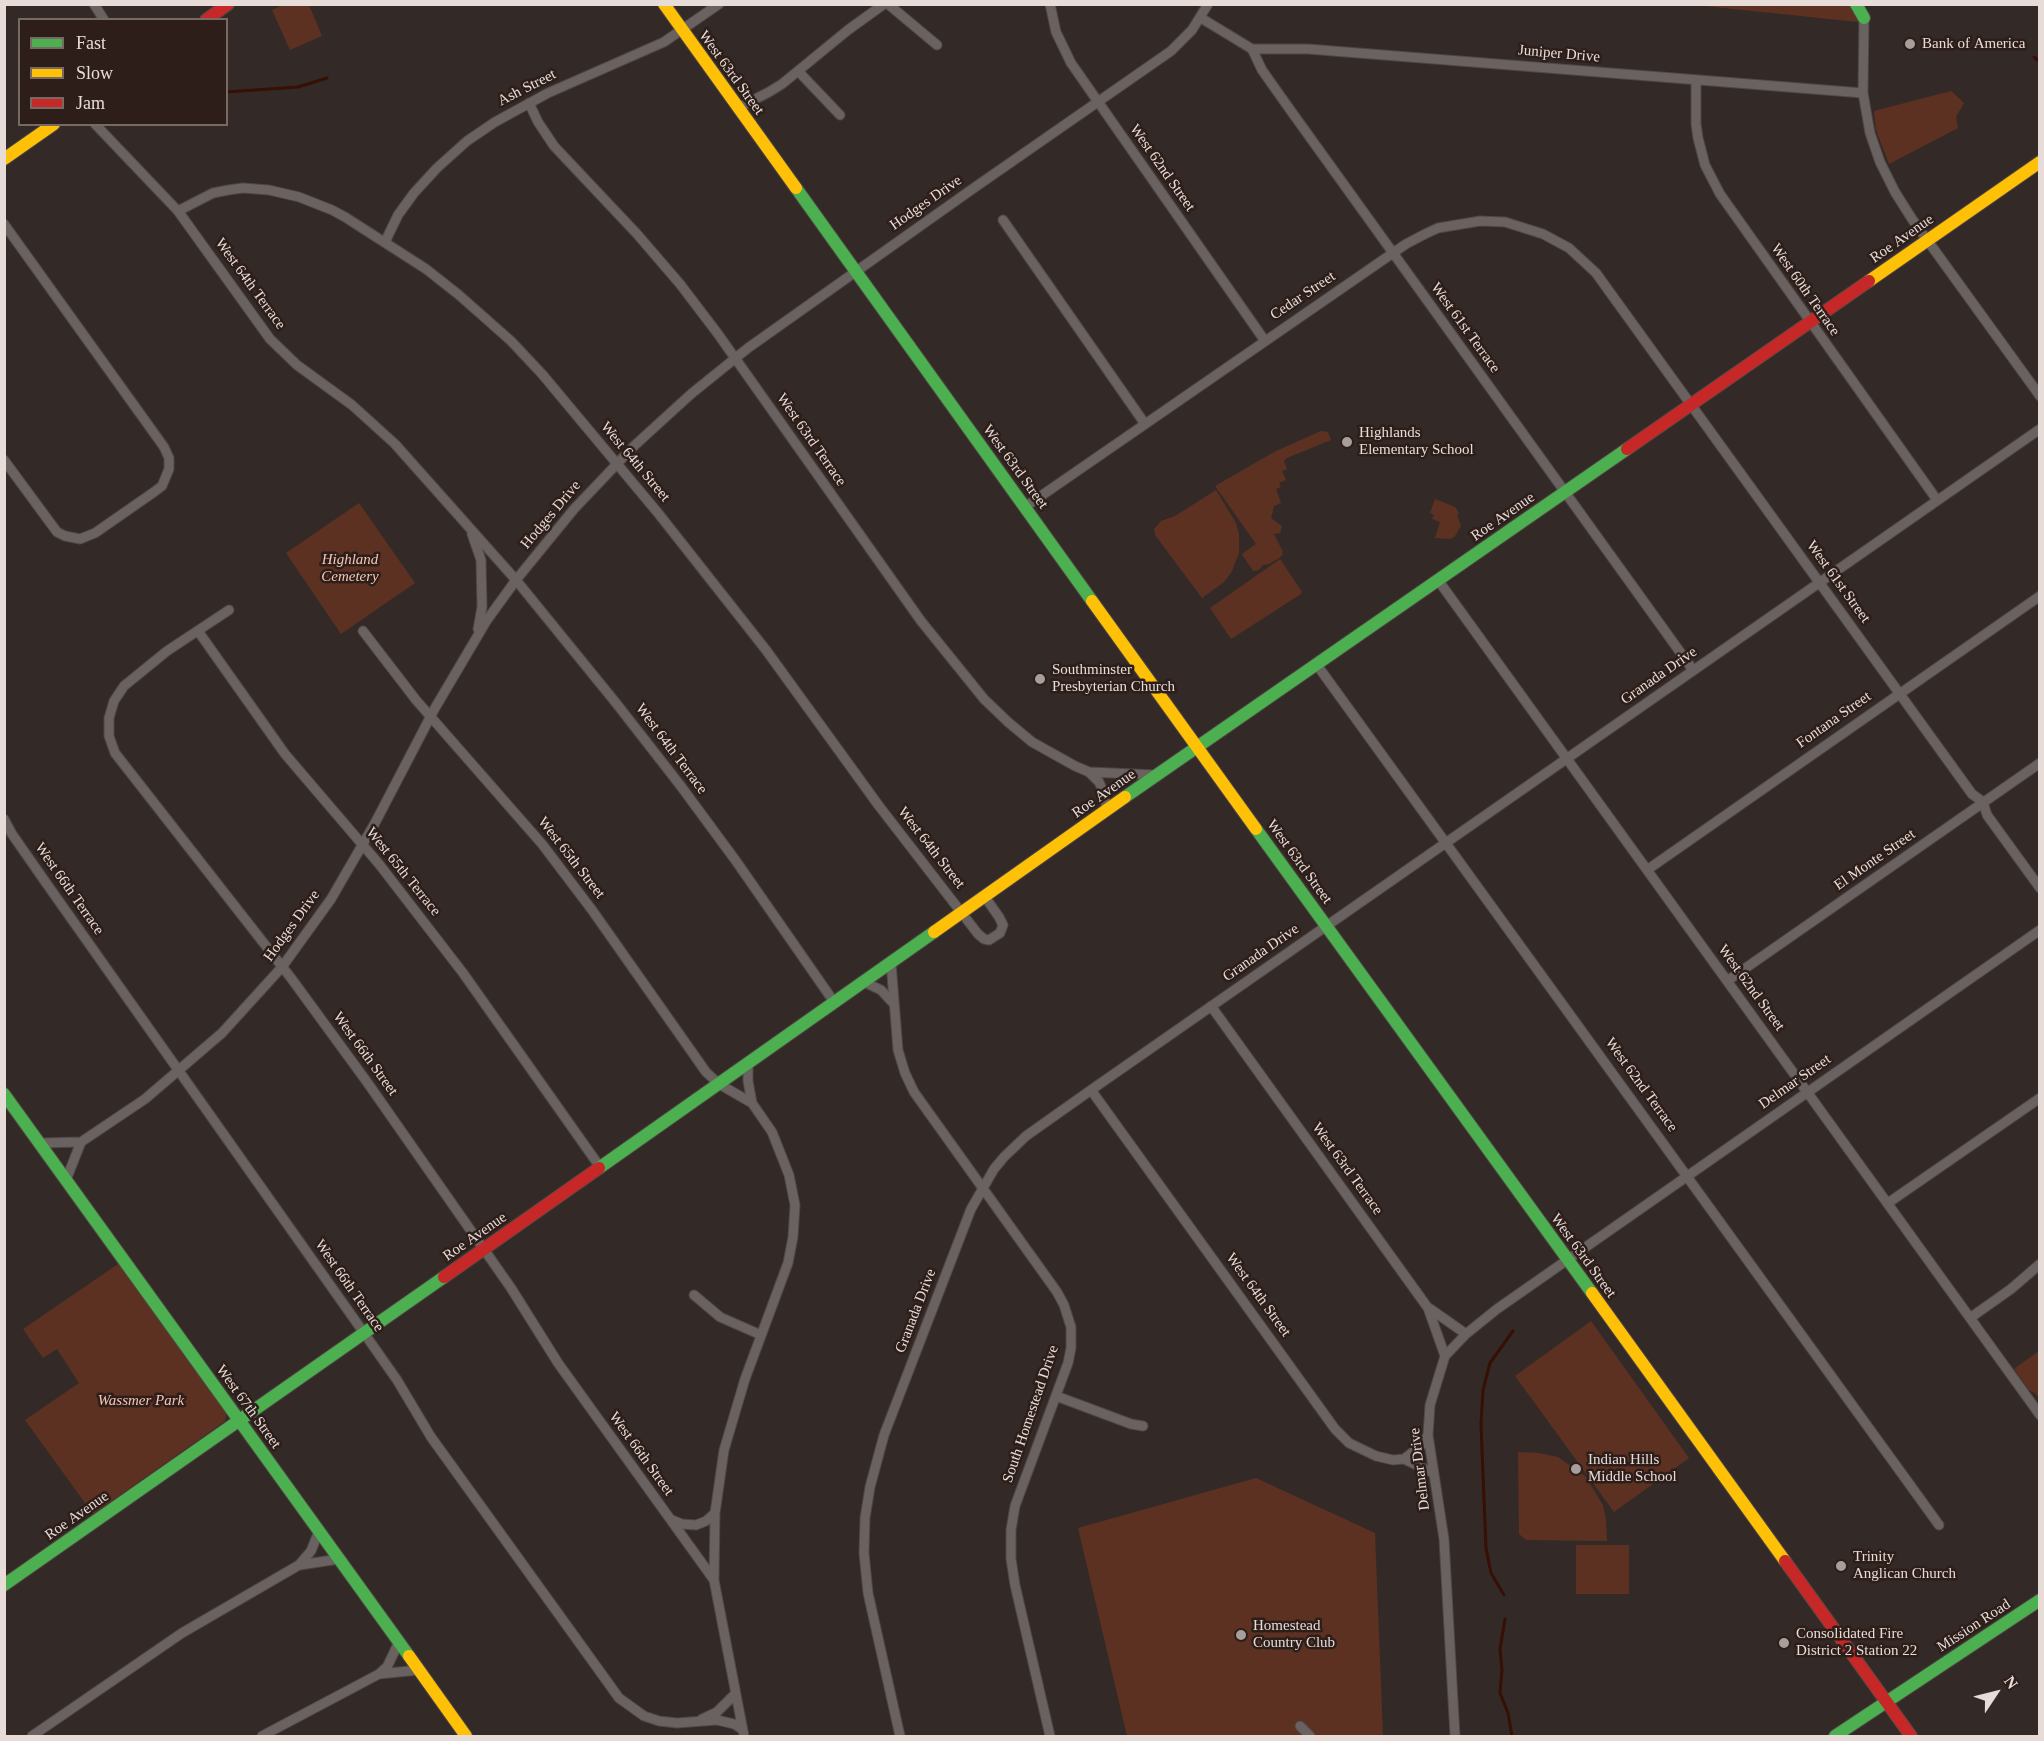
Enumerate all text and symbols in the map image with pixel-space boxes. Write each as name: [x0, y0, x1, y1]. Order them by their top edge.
legend: [18, 18, 228, 126]
street label: West 63rd Street: [694, 27, 768, 119]
text: Fast: [76, 33, 106, 53]
place label: Bank of America: [1922, 35, 2025, 53]
marker: Bank of America: [1903, 37, 1917, 51]
street label: Juniper Drive: [1517, 41, 1601, 67]
text: Slow: [76, 63, 113, 83]
street label: Ash Street: [495, 66, 559, 110]
text: Jam: [76, 93, 105, 113]
street label: West 62nd Street: [1125, 121, 1199, 215]
street label: Hodges Drive: [887, 172, 965, 234]
street label: Roe Avenue: [1867, 211, 1937, 267]
street label: West 64th Terrace: [211, 235, 289, 333]
street label: West 60th Terrace: [1767, 240, 1843, 340]
street label: Cedar Street: [1267, 268, 1339, 324]
street label: West 61st Terrace: [1426, 279, 1504, 377]
street label: West 63rd Terrace: [772, 390, 850, 490]
street label: West 64th Street: [596, 418, 674, 506]
street label: West 63rd Street: [978, 421, 1052, 513]
place label: Highlands Elementary School: [1359, 424, 1474, 459]
marker: Highlands Elementary School: [1340, 435, 1354, 449]
street label: Hodges Drive: [517, 477, 585, 553]
street label: Roe Avenue: [1468, 489, 1538, 545]
street label: West 61st Street: [1802, 537, 1874, 627]
park label: Highland Cemetery: [321, 551, 379, 586]
street label: Granada Drive: [1618, 643, 1700, 709]
place label: Southminster Presbyterian Church: [1052, 661, 1175, 696]
marker: Southminster Presbyterian Church: [1033, 672, 1047, 686]
street label: Fontana Street: [1793, 688, 1875, 752]
street label: West 64th Terrace: [631, 700, 711, 798]
street label: Roe Avenue: [1069, 766, 1139, 822]
street label: West 64th Street: [894, 804, 968, 892]
street label: West 65th Street: [534, 814, 608, 902]
street label: West 63rd Street: [1262, 816, 1336, 908]
street label: West 65th Terrace: [362, 824, 444, 920]
street label: El Monte Street: [1831, 825, 1919, 895]
street label: West 66th Terrace: [31, 839, 107, 939]
street label: Hodges Drive: [260, 887, 324, 965]
street label: Granada Drive: [1220, 920, 1302, 986]
street label: West 62nd Street: [1714, 941, 1788, 1035]
street label: West 66th Street: [329, 1009, 401, 1099]
street label: West 62nd Terrace: [1601, 1034, 1681, 1136]
street label: Delmar Street: [1756, 1051, 1834, 1113]
street label: West 63rd Terrace: [1308, 1119, 1386, 1219]
street label: Roe Avenue: [440, 1209, 510, 1265]
street label: West 63rd Street: [1546, 1210, 1620, 1302]
street label: West 66th Terrace: [311, 1236, 387, 1336]
street label: West 64th Street: [1222, 1250, 1294, 1340]
street label: Granada Drive: [892, 1266, 940, 1356]
street label: South Homestead Drive: [999, 1343, 1063, 1485]
street label: West 67th Street: [212, 1362, 284, 1452]
park label: Wassmer Park: [98, 1392, 184, 1410]
street label: West 66th Street: [605, 1409, 677, 1499]
street label: Delmar Drive: [1406, 1427, 1434, 1511]
place label: Indian Hills Middle School: [1588, 1451, 1677, 1486]
marker: Indian Hills Middle School: [1569, 1462, 1583, 1476]
street label: Roe Avenue: [42, 1488, 112, 1544]
place label: Trinity Anglican Church: [1853, 1548, 1956, 1583]
marker: Trinity Anglican Church: [1834, 1559, 1848, 1573]
street label: Mission Road: [1934, 1596, 2014, 1656]
place label: Homestead Country Club: [1253, 1617, 1335, 1652]
place label: Consolidated Fire District 2 Station 22: [1796, 1625, 1917, 1660]
marker: Homestead Country Club: [1234, 1628, 1248, 1642]
marker: Consolidated Fire District 2 Station 22: [1777, 1636, 1791, 1650]
north arrow: [1966, 1663, 2026, 1723]
text: N: [2001, 1673, 2021, 1692]

